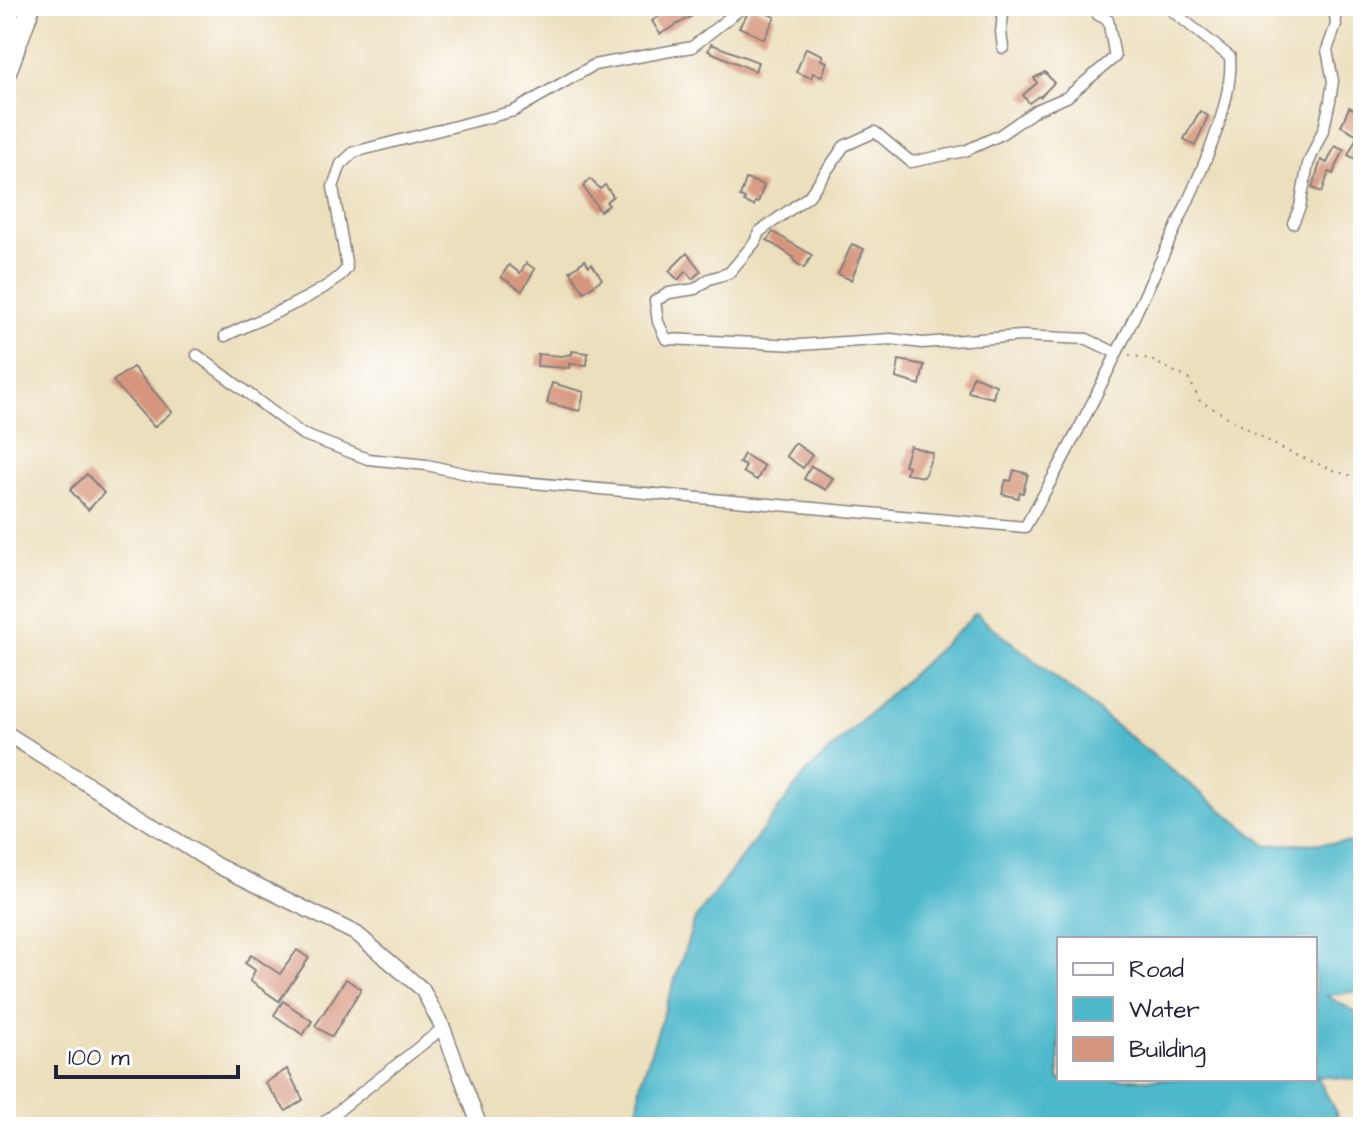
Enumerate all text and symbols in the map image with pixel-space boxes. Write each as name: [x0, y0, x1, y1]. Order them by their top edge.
legend: [1057, 937, 1317, 1081]
text: Road: [1129, 953, 1184, 987]
text: Water: [1129, 993, 1200, 1027]
scale bar: [56, 1029, 238, 1079]
text: Building: [1129, 1033, 1206, 1068]
text: 100 m: [68, 1041, 130, 1075]

